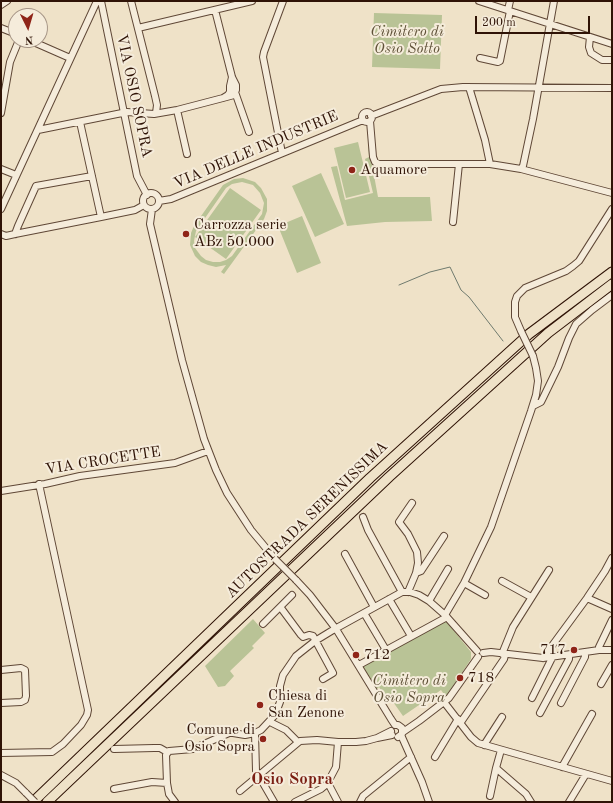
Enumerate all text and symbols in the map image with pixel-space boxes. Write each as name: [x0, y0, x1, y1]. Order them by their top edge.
north arrow: [8, 8, 48, 48]
scale bar: [477, 8, 592, 34]
text: 200 m: [482, 17, 516, 29]
park label: Cimitero di Osio Sotto: [370, 23, 444, 58]
street label: VIA OSIO SOPRA: [112, 33, 156, 159]
text: N: [24, 34, 34, 45]
street label: VIA DELLE INDUSTRIE: [171, 107, 341, 193]
place label: Aquamore: [360, 161, 427, 179]
marker: Aquamore: [347, 165, 357, 175]
place label: Carrozza serie ABz 50.000: [194, 216, 287, 251]
marker: Carrozza serie ABz 50.000: [181, 229, 191, 239]
street label: AUTOSTRADA SERENISSIMA: [222, 438, 392, 602]
street label: VIA CROCETTE: [44, 443, 162, 479]
place label: 717: [540, 641, 566, 659]
marker: 717: [569, 645, 579, 655]
place label: 712: [364, 646, 390, 664]
marker: 712: [351, 650, 361, 660]
place label: 718: [468, 669, 494, 687]
park label: Cimitero di Osio Sopra: [372, 672, 446, 707]
marker: 718: [455, 673, 465, 683]
place label: Chiesa di San Zenone: [268, 687, 344, 722]
marker: Chiesa di San Zenone: [255, 700, 265, 710]
place label: Comune di Osio Sopra: [184, 721, 255, 756]
marker: Comune di Osio Sopra: [258, 734, 268, 744]
district label: Osio Sopra: [251, 770, 333, 790]

